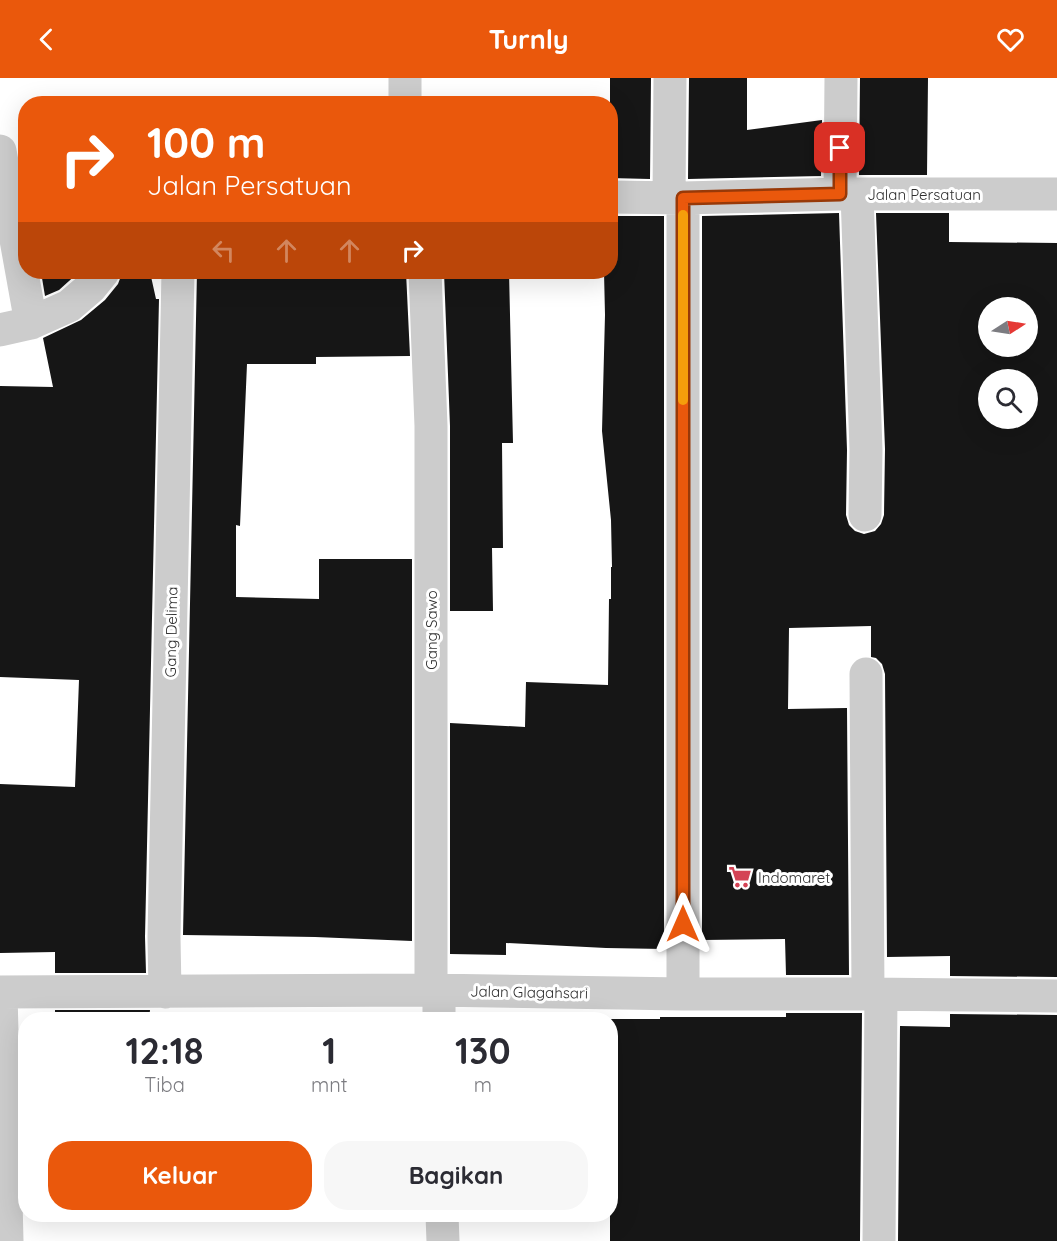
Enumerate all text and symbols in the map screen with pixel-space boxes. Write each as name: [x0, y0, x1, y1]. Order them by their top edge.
text: Turnly: [488, 22, 569, 56]
icon: back: [30, 23, 63, 56]
icon: heart: [994, 23, 1027, 56]
text: 100 m: [147, 116, 265, 169]
icon: right: [48, 120, 126, 198]
pin: [814, 122, 865, 173]
icon: arrive: [823, 131, 856, 164]
text: Jalan Persatuan: [147, 168, 352, 202]
street label: Jalan Persatuan: [867, 185, 981, 204]
icon: left: [207, 234, 240, 267]
icon: ahead: [270, 234, 303, 267]
icon: ahead: [333, 234, 366, 267]
icon: right: [396, 234, 429, 267]
north arrow: [978, 297, 1038, 357]
map controls: [978, 297, 1038, 429]
button: search: [978, 369, 1038, 429]
street label: Gang Delima: [161, 587, 181, 677]
street label: Gang Sawo: [422, 590, 441, 670]
supermarket icon: Indomaret: [727, 864, 753, 890]
place label: Indomaret: [758, 868, 830, 887]
position arrow: [651, 892, 715, 956]
street label: Jalan Glagahsari: [470, 981, 588, 1003]
text: 12:18: [125, 1028, 204, 1073]
text: 1: [322, 1028, 336, 1073]
text: 130: [455, 1028, 511, 1073]
text: Tiba: [144, 1072, 185, 1097]
text: mnt: [311, 1072, 348, 1097]
text: m: [474, 1072, 492, 1097]
button: Keluar: [48, 1141, 312, 1210]
button: Bagikan: [324, 1141, 588, 1210]

